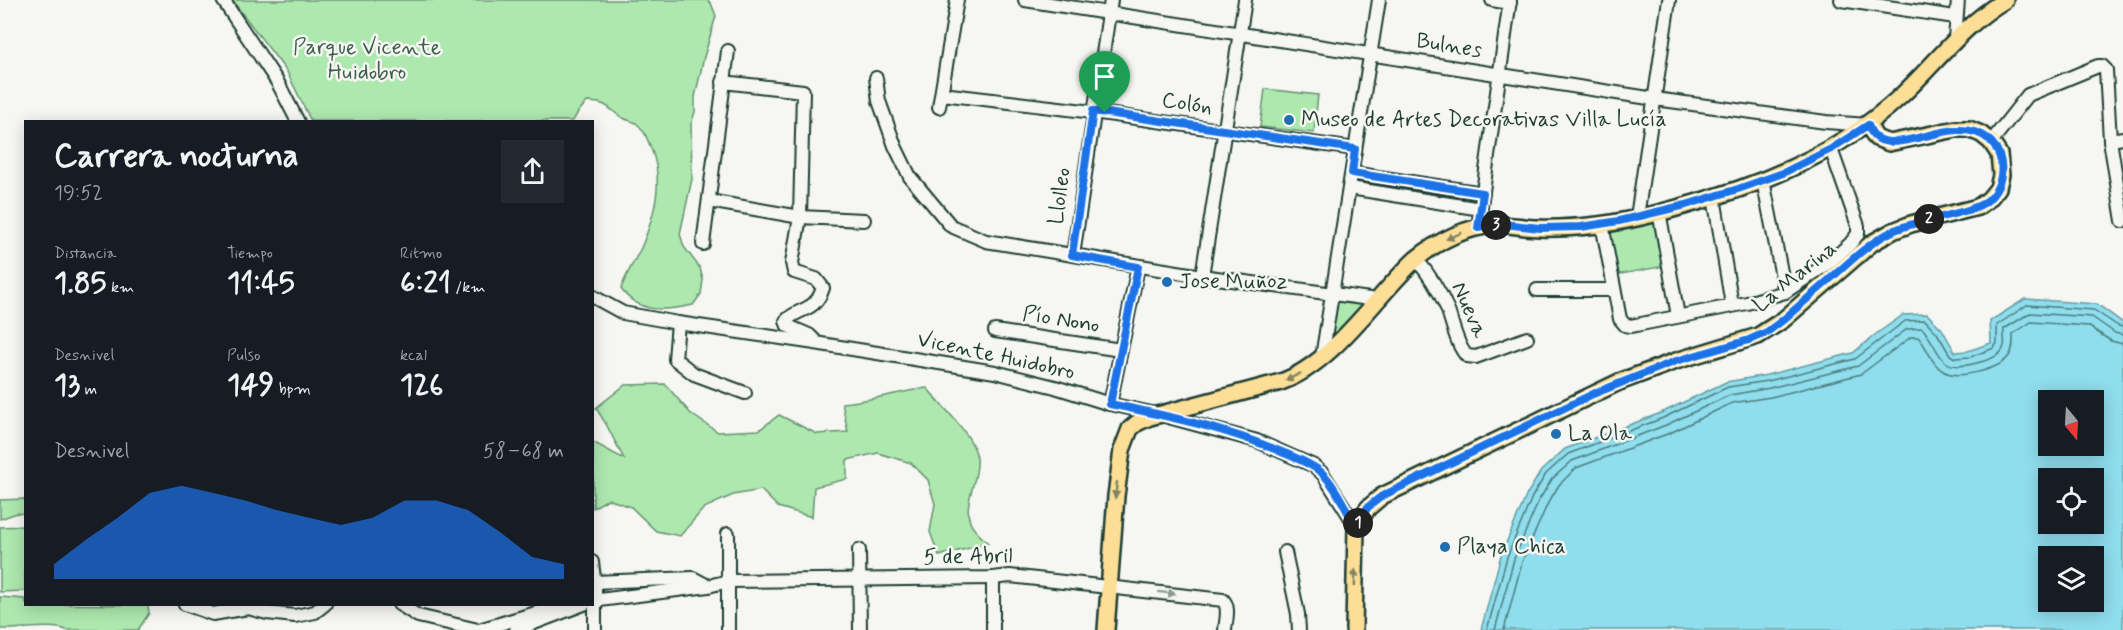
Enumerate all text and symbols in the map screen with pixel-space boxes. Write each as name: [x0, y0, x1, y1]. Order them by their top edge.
street label: Bulnes: [1414, 27, 1484, 65]
park label: Parque Vicente Huidobro: [293, 34, 441, 87]
pin: [1079, 51, 1130, 113]
icon: arrive: [1088, 60, 1121, 93]
street label: Colón: [1160, 86, 1214, 122]
place label: Museo de Artes Decorativas Villa Lucía: [1301, 106, 1667, 134]
marker: Museo de Artes Decorativas Villa Lucía: [1282, 113, 1296, 127]
text: Carrera nocturna: [54, 135, 299, 179]
button: share: [501, 140, 564, 203]
street label: Llolleo: [1042, 166, 1078, 226]
text: 19:52: [54, 180, 103, 207]
pin: 2: [1914, 204, 1944, 234]
text: 2: [1925, 208, 1933, 229]
pin: 3: [1481, 210, 1511, 240]
text: 3: [1492, 214, 1500, 235]
one-way arrow: [1444, 231, 1462, 241]
street label: La Marina: [1747, 235, 1843, 319]
text: Distancia: [54, 243, 116, 264]
text: Tiempo: [227, 243, 273, 264]
text: Ritmo: [400, 243, 442, 264]
text: 1.85: [54, 264, 107, 303]
text: 11:45: [227, 264, 295, 303]
text: 6:21: [400, 264, 451, 303]
place label: Jose Muñoz: [1179, 268, 1288, 296]
marker: Jose Muñoz: [1160, 275, 1174, 289]
text: km: [107, 277, 134, 298]
text: /km: [451, 277, 486, 298]
street label: Nueva: [1444, 278, 1494, 343]
street label: Pío Nono: [1020, 300, 1102, 340]
street label: Vicente Huidobro: [915, 326, 1077, 386]
text: Desnivel: [54, 345, 114, 366]
text: Pulso: [227, 345, 261, 366]
text: kcal: [400, 345, 427, 366]
text: 13: [54, 366, 80, 405]
text: 149: [227, 366, 274, 405]
text: 126: [400, 366, 443, 405]
one-way arrow: [1283, 372, 1301, 382]
text: m: [80, 379, 97, 400]
text: bpm: [274, 379, 311, 400]
north arrow: [2038, 390, 2104, 456]
map controls: [2038, 390, 2104, 612]
place label: La Ola: [1568, 420, 1633, 448]
marker: La Ola: [1549, 427, 1563, 441]
text: Desnivel: [54, 438, 129, 465]
text: 58–68 m: [483, 438, 564, 465]
button: locate: [2038, 468, 2104, 534]
one-way arrow: [1112, 481, 1121, 500]
pin: 1: [1343, 508, 1373, 538]
text: 1: [1354, 512, 1362, 533]
place label: Playa Chica: [1457, 533, 1566, 561]
marker: Playa Chica: [1438, 540, 1452, 554]
street label: 5 de Abril: [923, 542, 1013, 572]
button: layers: [2038, 546, 2104, 612]
one-way arrow: [1350, 569, 1360, 588]
one-way arrow: [1158, 588, 1177, 598]

